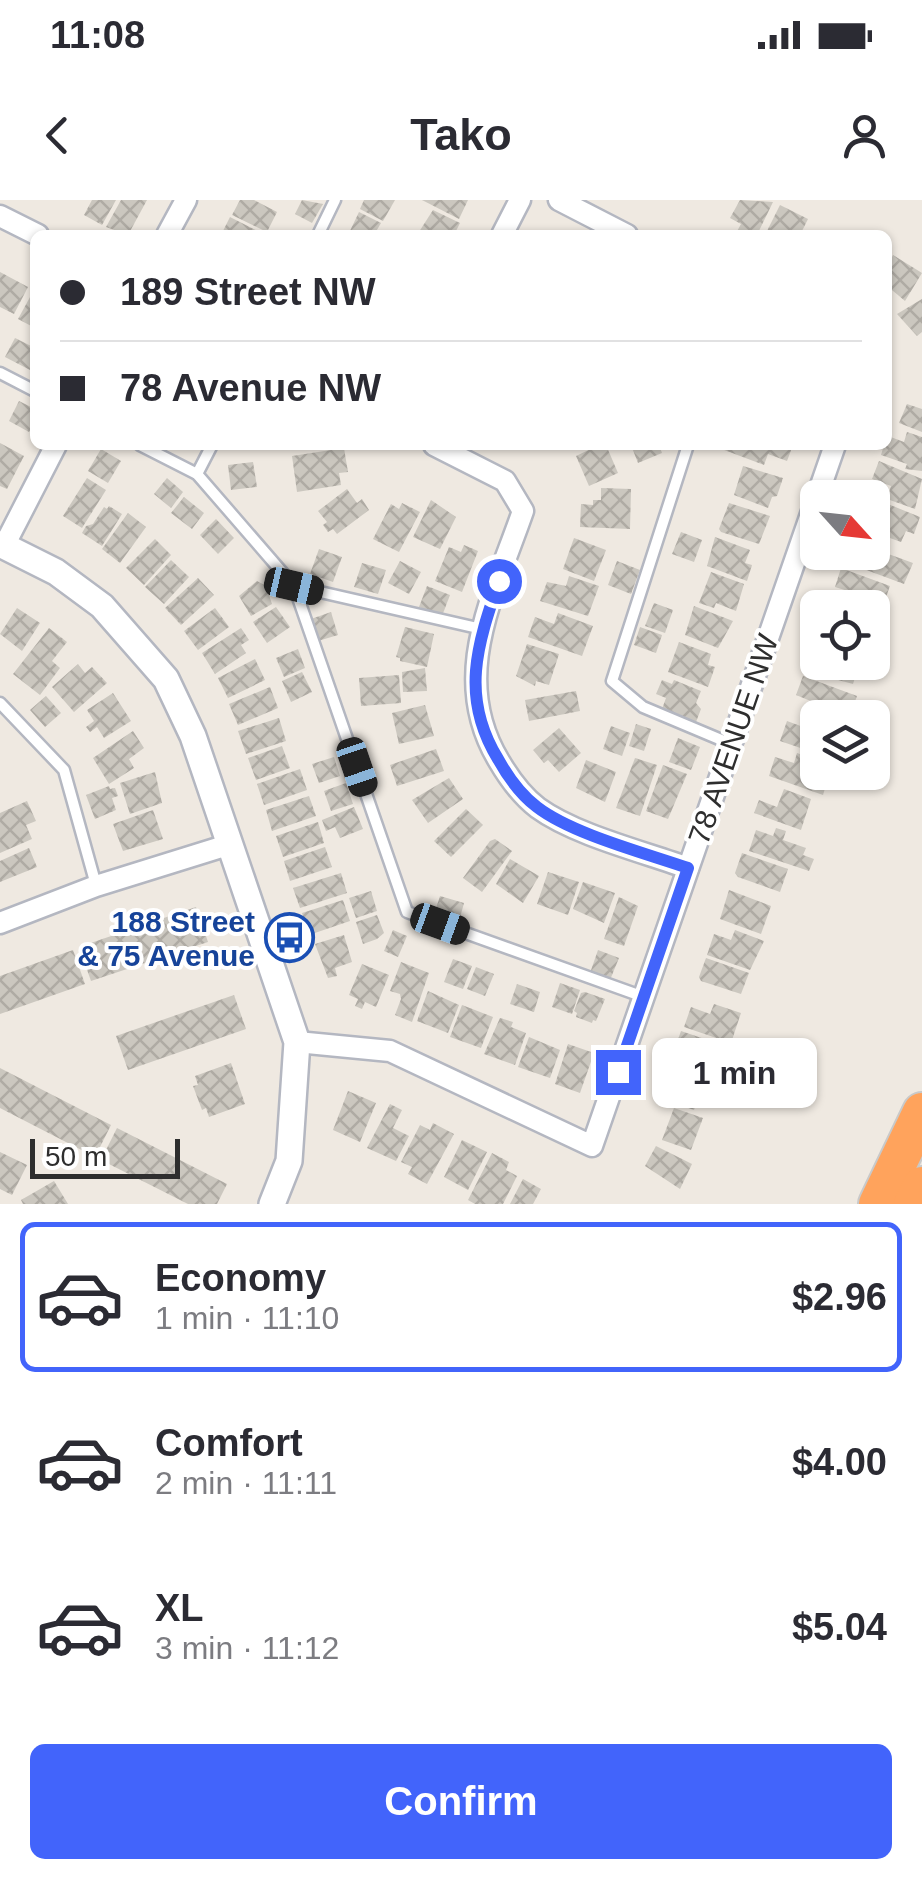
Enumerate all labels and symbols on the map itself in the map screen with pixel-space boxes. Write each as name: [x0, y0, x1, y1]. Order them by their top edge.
north arrow: [800, 480, 890, 570]
route start: [477, 559, 522, 604]
car: [261, 565, 327, 607]
street label: 78 AVENUE NW: [682, 629, 785, 848]
car: [333, 734, 381, 800]
car: [407, 900, 473, 948]
place label: 188 Street & 75 Avenue: [77, 905, 255, 972]
bus stop icon: 188 Street & 75 Avenue: [264, 912, 316, 964]
callout: 1 min: [653, 1037, 818, 1107]
route end: [596, 1050, 641, 1095]
scale bar: [30, 1134, 180, 1178]

